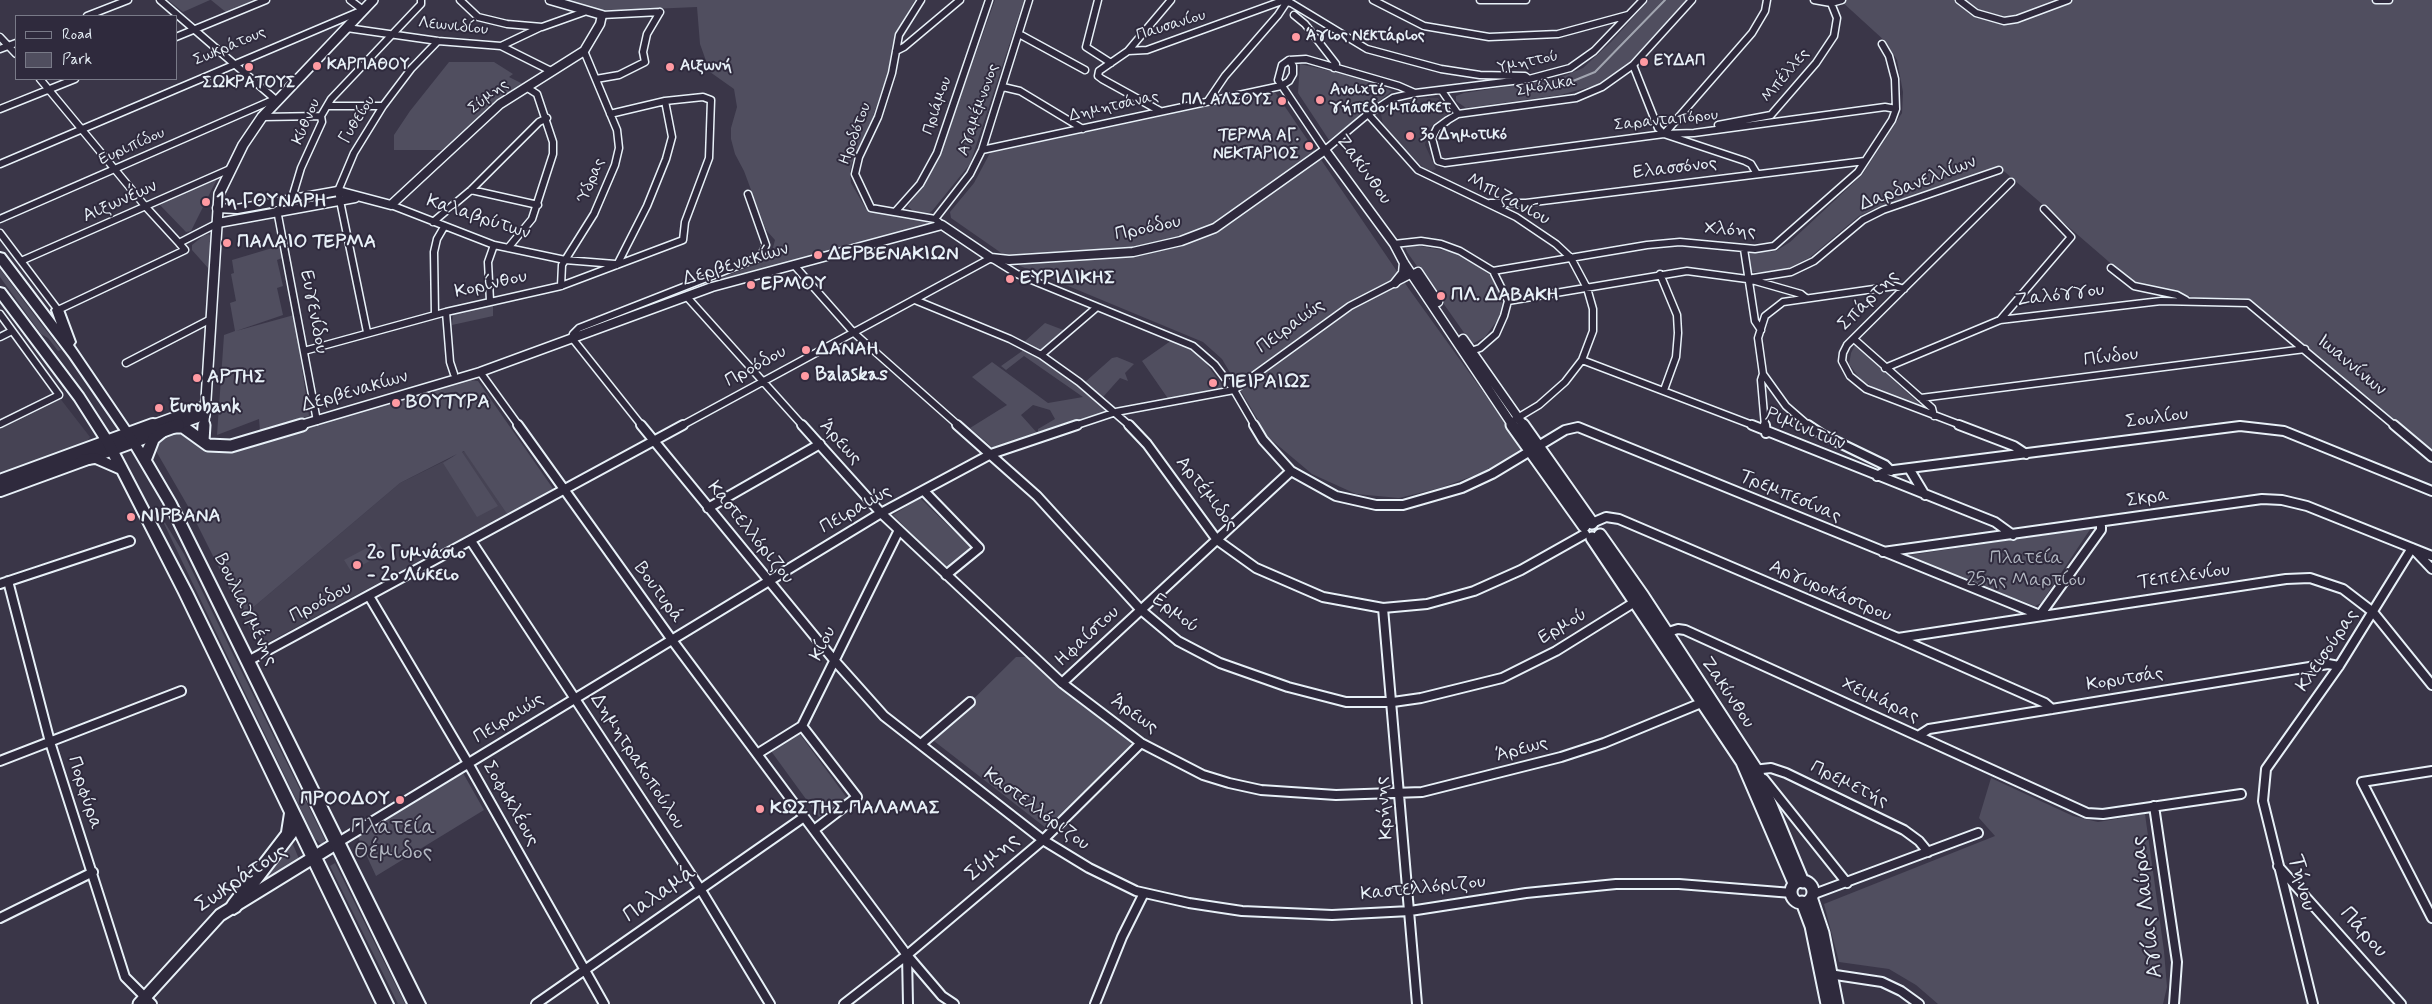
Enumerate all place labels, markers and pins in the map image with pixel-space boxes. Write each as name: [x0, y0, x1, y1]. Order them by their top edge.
place label: Άγιος Νεκτάριος: [1306, 27, 1425, 47]
marker: Άγιος Νεκτάριος: [1290, 31, 1302, 43]
place label: ΕΥΔΑΠ: [1654, 52, 1705, 72]
place label: ΚΑΡΠΑΘΟΥ: [327, 56, 410, 76]
marker: ΕΥΔΑΠ: [1638, 56, 1650, 68]
place label: Αιξωνή: [680, 57, 732, 77]
marker: ΚΑΡΠΑΘΟΥ: [311, 60, 323, 72]
marker: ΣΩΚΡΑΤΟΥΣ: [243, 61, 255, 73]
marker: Αιξωνή: [664, 61, 676, 73]
place label: ΣΩΚΡΑΤΟΥΣ: [202, 74, 296, 94]
place label: Ανοιχτό γήπεδο μπάσκετ: [1330, 81, 1451, 119]
place label: ΠΛ. ΑΛΣΟΥΣ: [1181, 91, 1272, 111]
marker: Ανοιχτό γήπεδο μπάσκετ: [1314, 94, 1326, 106]
marker: ΠΛ. ΑΛΣΟΥΣ: [1276, 95, 1288, 107]
place label: 3ο Δημοτικό: [1420, 126, 1507, 146]
place label: ΤΕΡΜΑ ΑΓ. ΝΕΚΤΑΡΙΟΣ: [1213, 127, 1299, 165]
marker: 3ο Δημοτικό: [1404, 130, 1416, 142]
marker: ΤΕΡΜΑ ΑΓ. ΝΕΚΤΑΡΙΟΣ: [1303, 140, 1315, 152]
place label: 1η ΓΟΥΝΑΡΗ: [216, 191, 327, 213]
marker: 1η ΓΟΥΝΑΡΗ: [200, 196, 212, 208]
place label: ΠΑΛΑΙΟ ΤΕΡΜΑ: [237, 232, 376, 254]
marker: ΠΑΛΑΙΟ ΤΕΡΜΑ: [221, 237, 233, 249]
place label: ΔΕΡΒΕΝΑΚΙΩΝ: [828, 244, 959, 266]
marker: ΔΕΡΒΕΝΑΚΙΩΝ: [812, 249, 824, 261]
place label: ΕΥΡΙΔΙΚΗΣ: [1020, 268, 1115, 290]
marker: ΕΥΡΙΔΙΚΗΣ: [1004, 273, 1016, 285]
place label: ΕΡΜΟΥ: [761, 274, 826, 296]
marker: ΕΡΜΟΥ: [745, 279, 757, 291]
place label: ΠΛ. ΔΑΒΑΚΗ: [1451, 285, 1559, 307]
marker: ΠΛ. ΔΑΒΑΚΗ: [1435, 290, 1447, 302]
place label: ΔΑΝΑΗ: [816, 339, 879, 361]
marker: ΔΑΝΑΗ: [800, 344, 812, 356]
place label: Balaskas: [815, 365, 888, 387]
place label: ΑΡΤΗΣ: [207, 367, 266, 389]
marker: Balaskas: [799, 370, 811, 382]
marker: ΑΡΤΗΣ: [191, 372, 203, 384]
place label: ΠΕΙΡΑΙΩΣ: [1223, 372, 1311, 394]
marker: ΠΕΙΡΑΙΩΣ: [1207, 377, 1219, 389]
place label: ΒΟΥΤΥΡΑ: [406, 392, 490, 414]
place label: Eurobank: [169, 397, 241, 419]
marker: ΒΟΥΤΥΡΑ: [390, 397, 402, 409]
marker: Eurobank: [153, 402, 165, 414]
place label: ΝΙΡΒΑΝΑ: [141, 506, 221, 528]
marker: ΝΙΡΒΑΝΑ: [125, 511, 137, 523]
place label: 2ο Γυμνάσιο - 2ο Λύκειο: [367, 543, 466, 587]
marker: 2ο Γυμνάσιο - 2ο Λύκειο: [351, 559, 363, 571]
place label: ΠΡΟΟΔΟΥ: [300, 789, 390, 811]
marker: ΠΡΟΟΔΟΥ: [394, 794, 406, 806]
place label: ΚΩΣΤΗΣ ΠΑΛΑΜΑΣ: [770, 798, 940, 820]
marker: ΚΩΣΤΗΣ ΠΑΛΑΜΑΣ: [754, 803, 766, 815]

